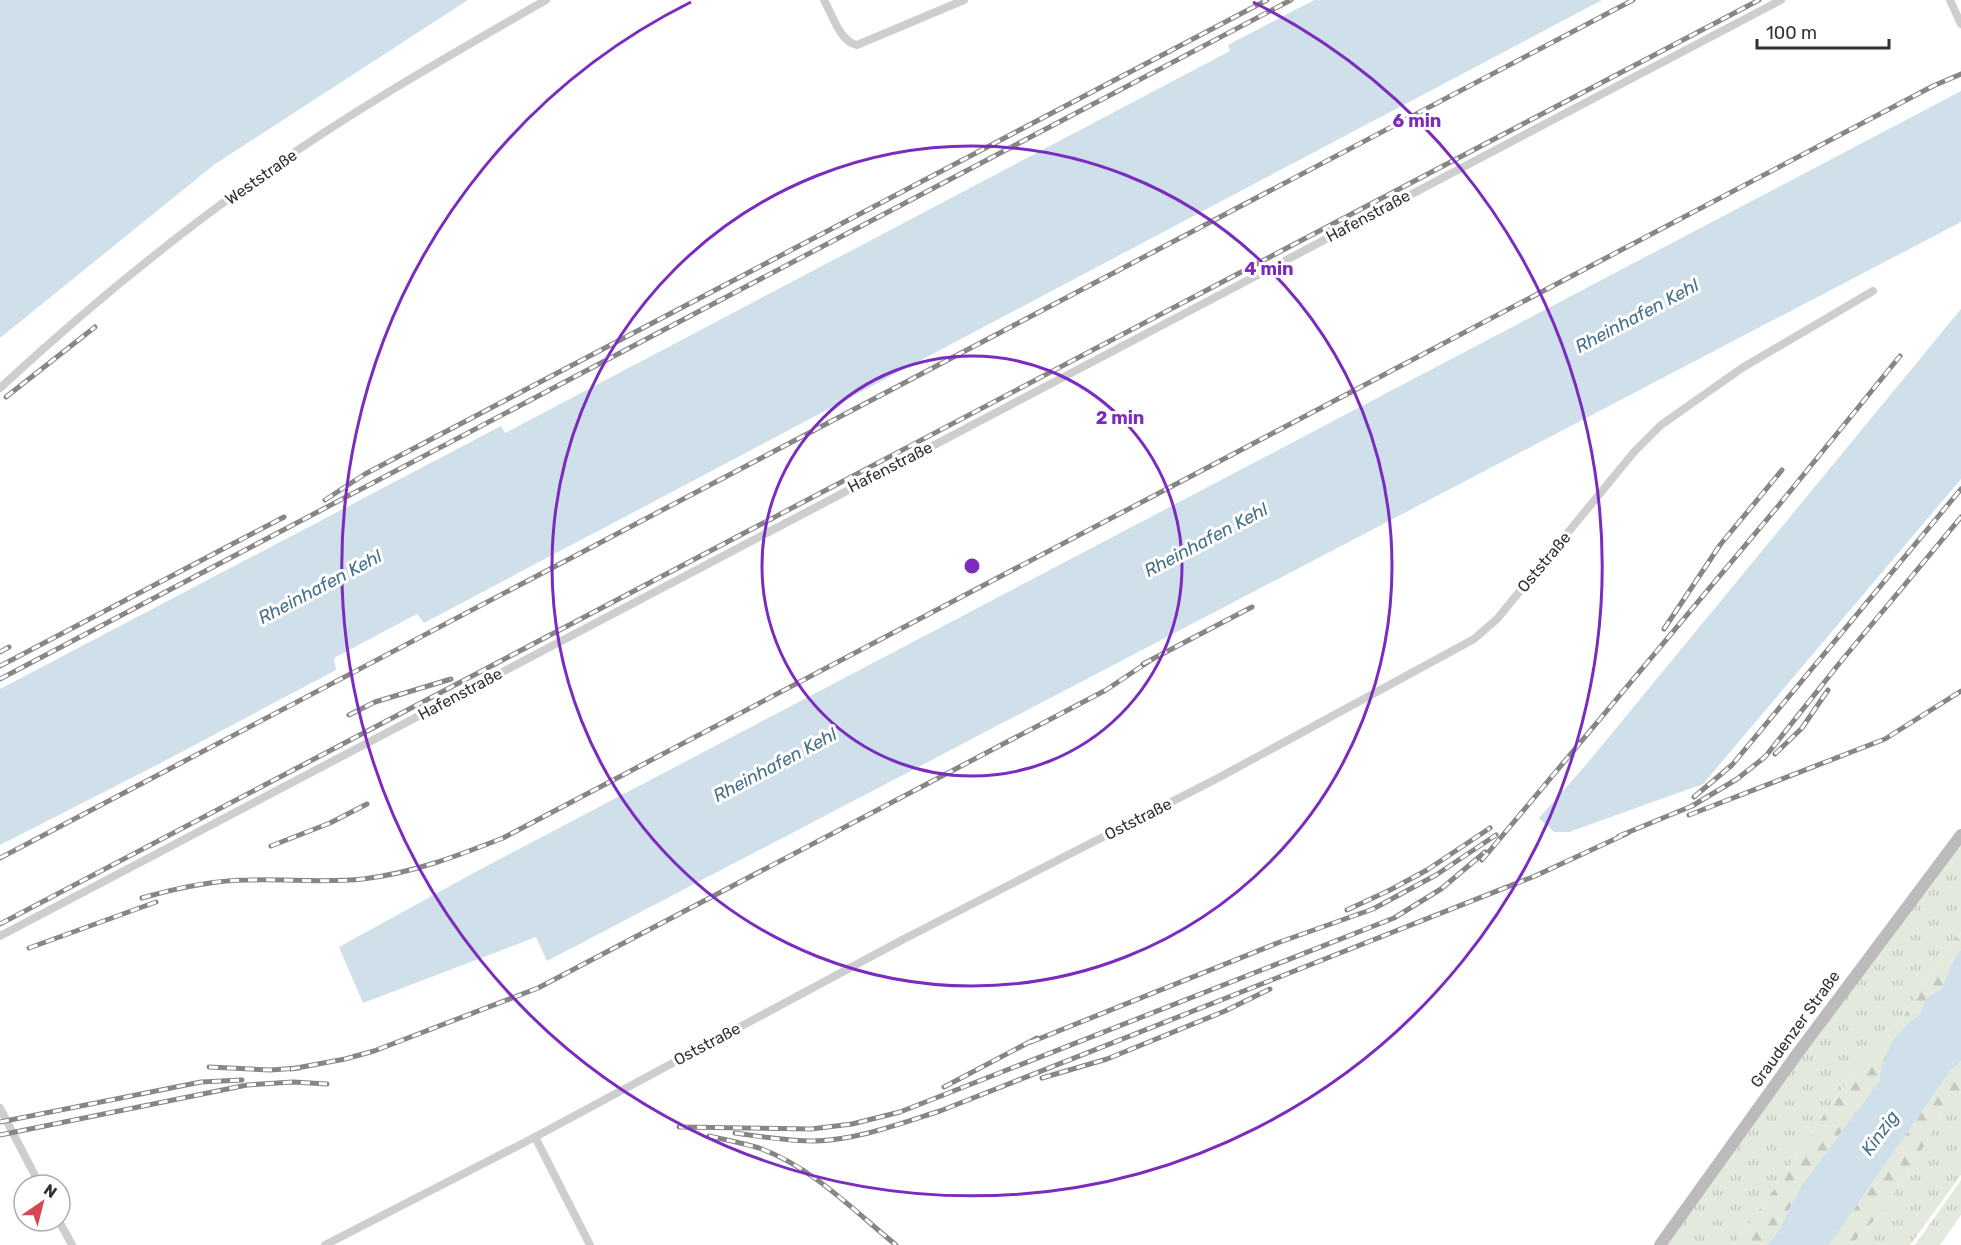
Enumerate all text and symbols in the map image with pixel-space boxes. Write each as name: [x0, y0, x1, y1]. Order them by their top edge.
scale bar: [1757, 12, 1889, 50]
text: 100 m: [1766, 22, 1817, 44]
text: 6 min: [1393, 110, 1441, 132]
street label: Weststraße: [221, 145, 301, 209]
street label: Hafenstraße: [1323, 186, 1413, 246]
text: 4 min: [1244, 258, 1294, 280]
water label: Rheinhafen Kehl: [1571, 274, 1703, 358]
text: 2 min: [1096, 407, 1144, 429]
street label: Hafenstraße: [845, 438, 936, 496]
water label: Rheinhafen Kehl: [1140, 498, 1272, 582]
street label: Oststraße: [1513, 528, 1575, 596]
water label: Rheinhafen Kehl: [254, 545, 386, 629]
centre of rings: [962, 556, 982, 576]
street label: Hafenstraße: [415, 664, 505, 724]
water label: Rheinhafen Kehl: [709, 723, 841, 807]
street label: Oststraße: [1101, 794, 1175, 844]
street label: Graudenzer Straße: [1746, 967, 1844, 1091]
street label: Oststraße: [670, 1019, 744, 1069]
water label: Kinzig: [1856, 1106, 1904, 1160]
north arrow: [12, 1173, 72, 1233]
text: N: [40, 1180, 60, 1202]

